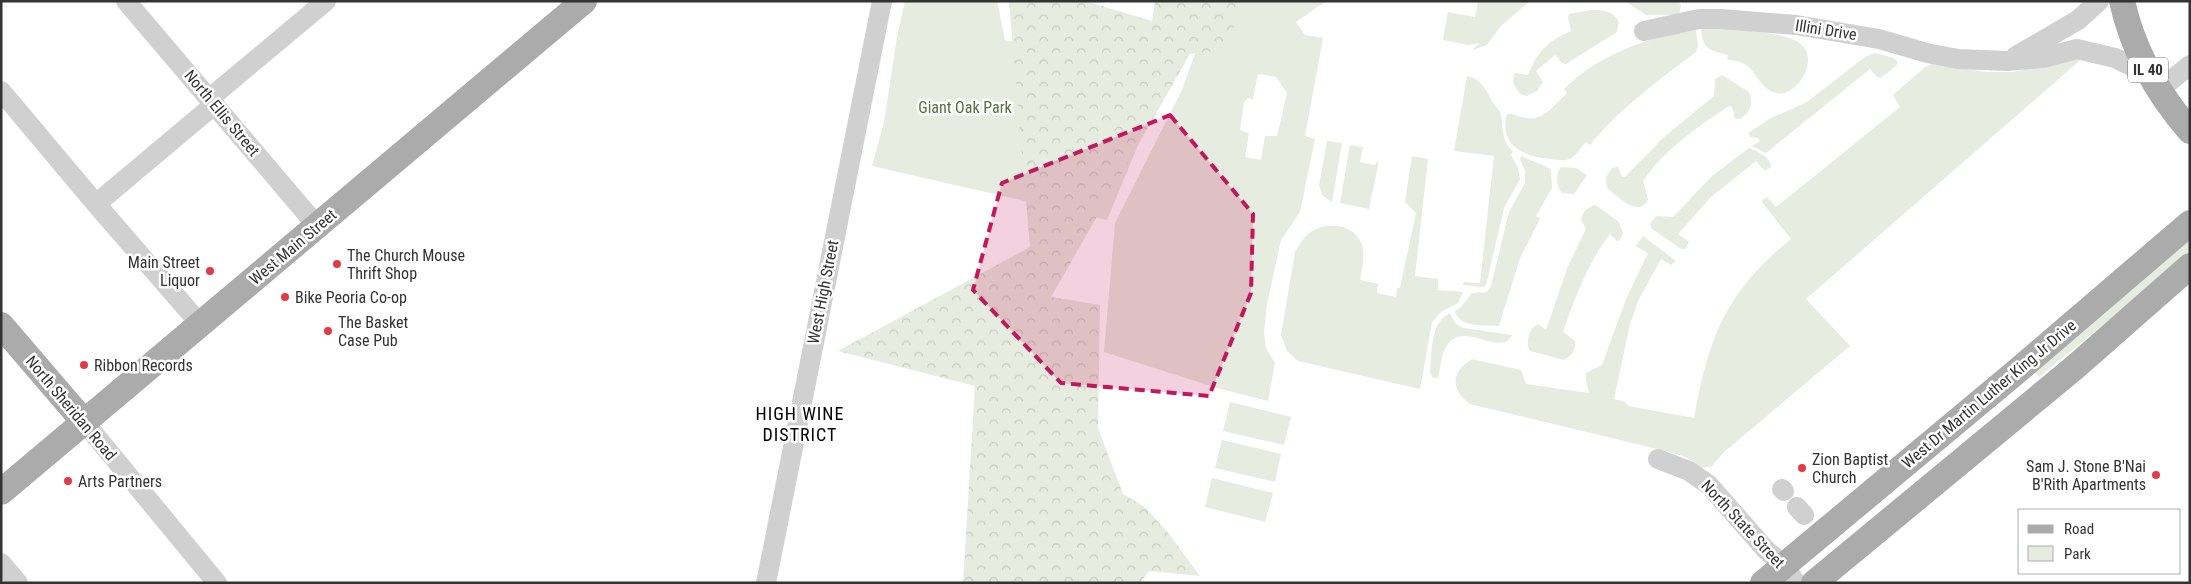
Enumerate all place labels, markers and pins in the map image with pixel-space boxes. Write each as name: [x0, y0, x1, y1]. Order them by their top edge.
place label: The Church Mouse Thrift Shop: [347, 246, 465, 283]
place label: Main Street Liquor: [128, 253, 200, 290]
marker: The Church Mouse Thrift Shop: [331, 258, 343, 270]
marker: Main Street Liquor: [204, 265, 216, 277]
place label: Bike Peoria Co-op: [295, 288, 407, 307]
marker: Bike Peoria Co-op: [279, 291, 291, 303]
place label: The Basket Case Pub: [338, 313, 408, 350]
marker: The Basket Case Pub: [322, 325, 334, 337]
place label: Ribbon Records: [94, 356, 193, 375]
marker: Ribbon Records: [78, 359, 90, 371]
place label: Zion Baptist Church: [1812, 450, 1888, 487]
place label: Sam J. Stone B'Nai B'Rith Apartments: [2026, 457, 2146, 494]
marker: Zion Baptist Church: [1796, 462, 1808, 474]
marker: Sam J. Stone B'Nai B'Rith Apartments: [2150, 469, 2162, 481]
place label: Arts Partners: [78, 472, 162, 491]
marker: Arts Partners: [62, 475, 74, 487]

